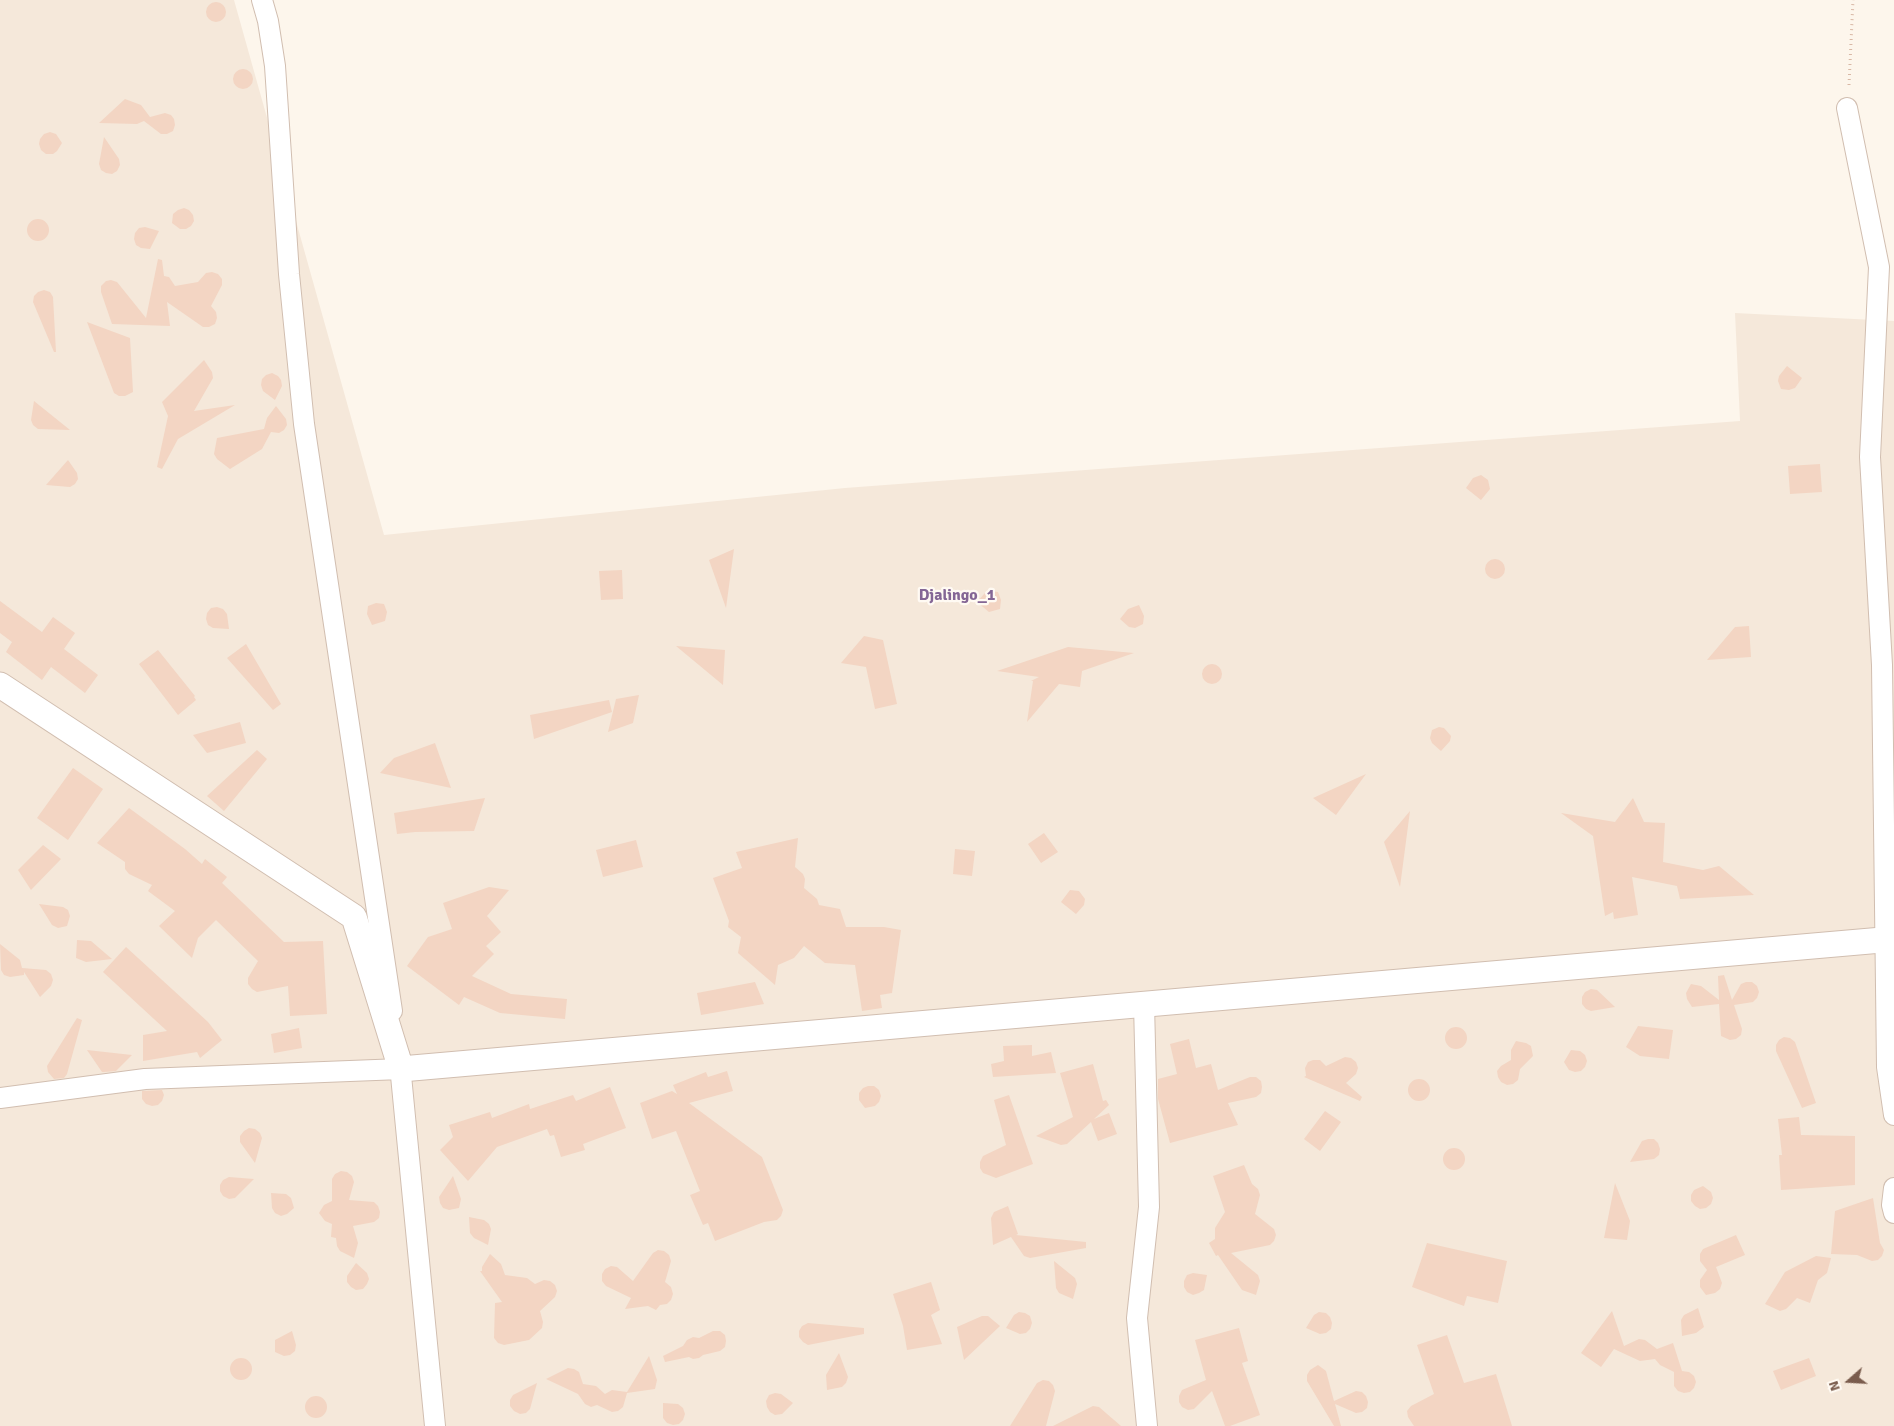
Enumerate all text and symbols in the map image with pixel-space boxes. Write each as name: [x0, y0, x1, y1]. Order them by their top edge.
district label: Djalingo_1: [919, 586, 995, 606]
north arrow: [1824, 1356, 1874, 1406]
text: N: [1825, 1379, 1844, 1393]

